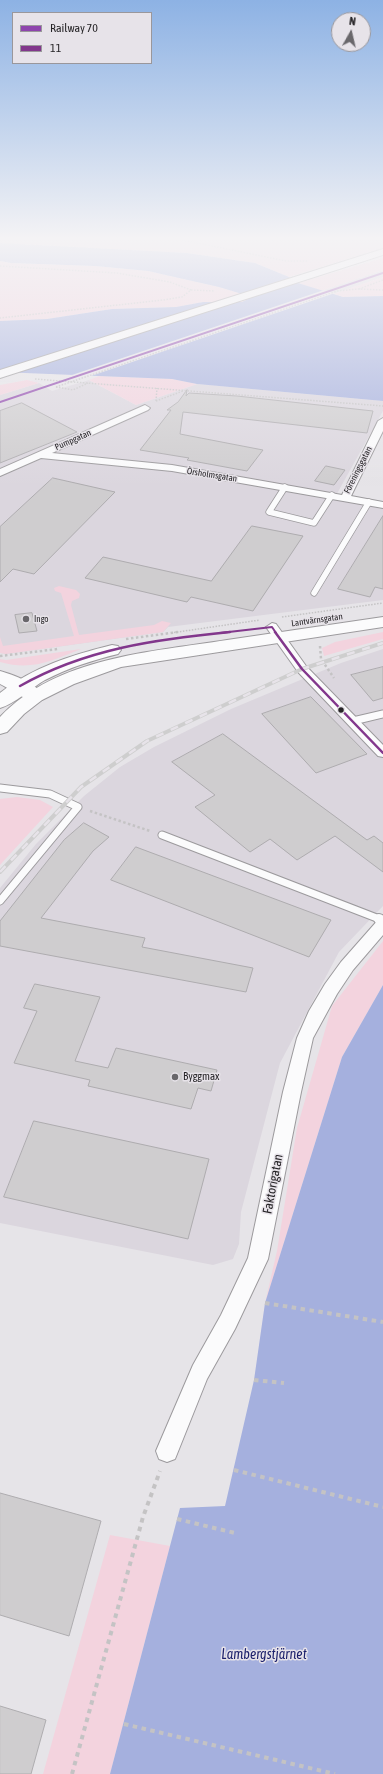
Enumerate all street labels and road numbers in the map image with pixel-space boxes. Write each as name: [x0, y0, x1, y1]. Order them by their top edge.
street label: Pumpgatan: [53, 427, 93, 453]
street label: Föreningsgatan: [342, 445, 374, 495]
street label: Örsholmsgatan: [186, 466, 238, 484]
street label: Lantvärnsgatan: [291, 611, 343, 629]
street label: Faktorigatan: [260, 1153, 286, 1215]

